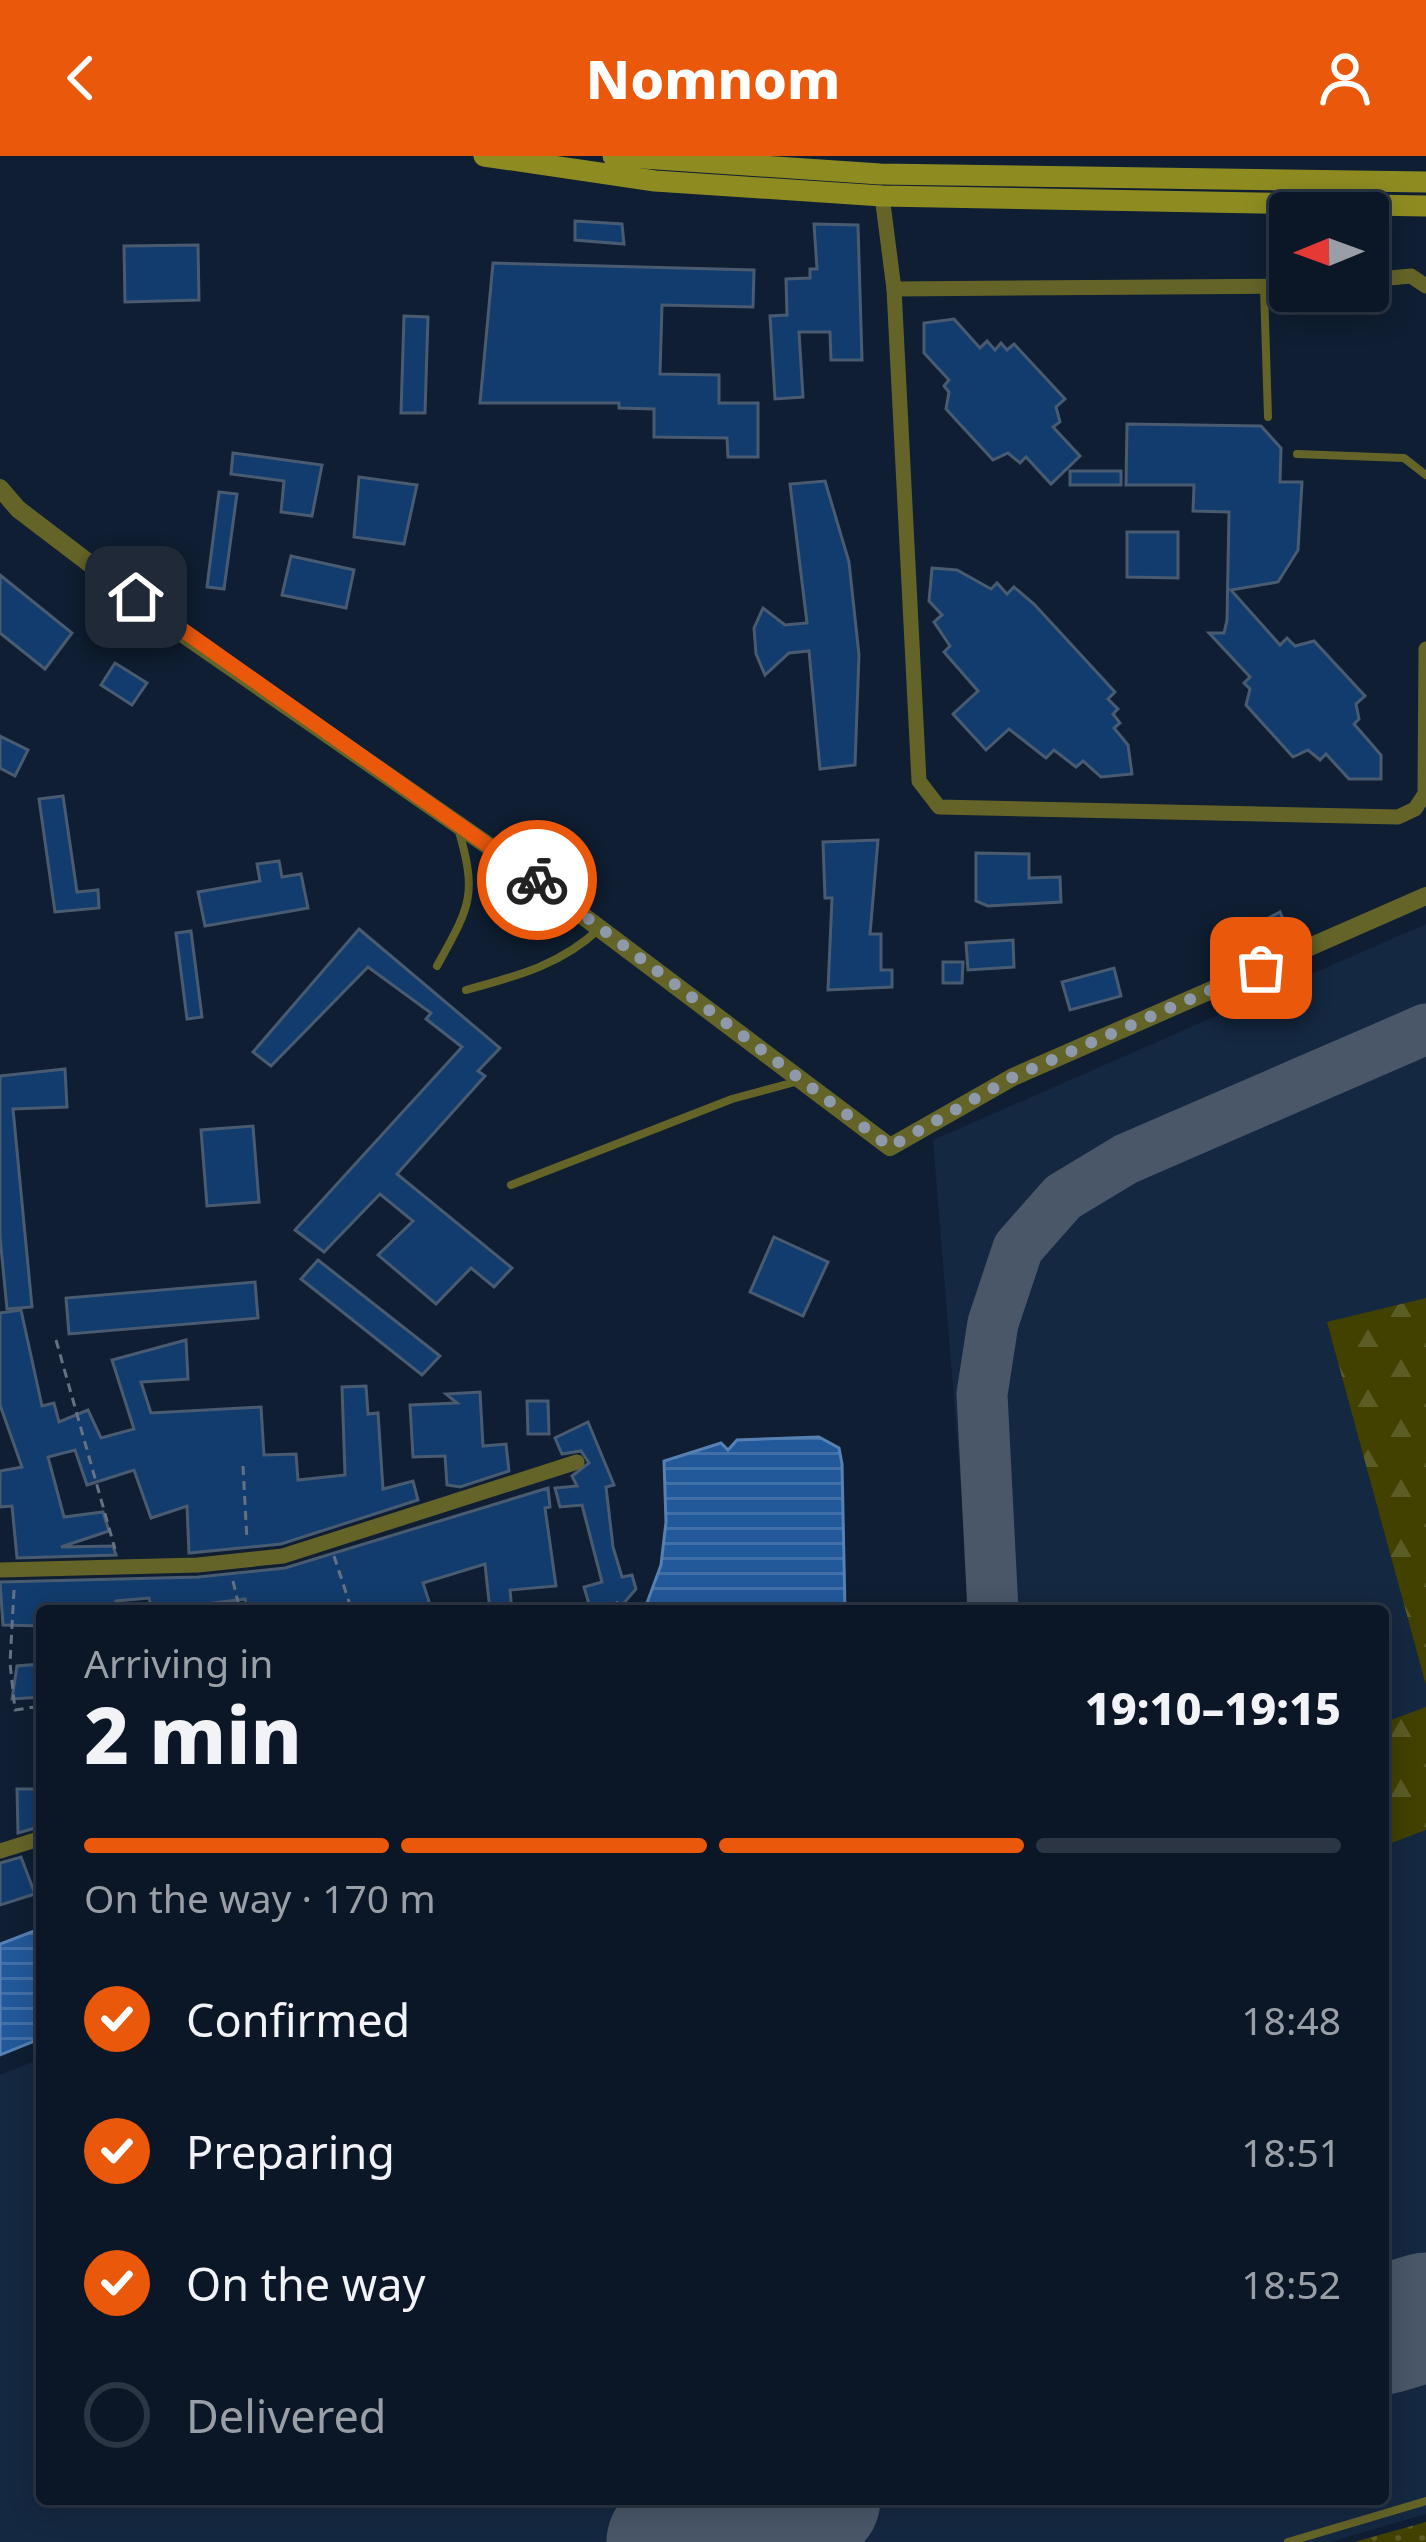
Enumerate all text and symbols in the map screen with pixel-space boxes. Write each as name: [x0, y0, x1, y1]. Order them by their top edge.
text: Nomnom: [586, 41, 840, 115]
icon: back: [48, 45, 114, 111]
icon: person: [1312, 45, 1378, 111]
north arrow: [1269, 192, 1389, 312]
map controls: [1269, 192, 1389, 312]
pin: [85, 546, 187, 648]
icon: home: [103, 564, 169, 630]
courier: [477, 820, 597, 940]
icon: bike: [504, 847, 570, 913]
pin: [1210, 917, 1312, 1019]
icon: bag: [1228, 935, 1294, 1001]
text: Arriving in: [84, 1636, 273, 1689]
text: 19:10–19:15: [1085, 1677, 1341, 1738]
text: 2 min: [84, 1681, 302, 1787]
text: On the way · 170 m: [84, 1871, 436, 1924]
icon: check: [84, 1986, 150, 2052]
text: Confirmed: [186, 1989, 410, 2050]
text: 18:48: [1241, 1993, 1341, 2046]
icon: check: [84, 2118, 150, 2184]
text: Preparing: [186, 2121, 395, 2182]
text: 18:51: [1241, 2125, 1341, 2178]
icon: check: [84, 2250, 150, 2316]
text: On the way: [186, 2253, 425, 2314]
text: 18:52: [1241, 2257, 1341, 2310]
text: Delivered: [186, 2385, 386, 2446]

